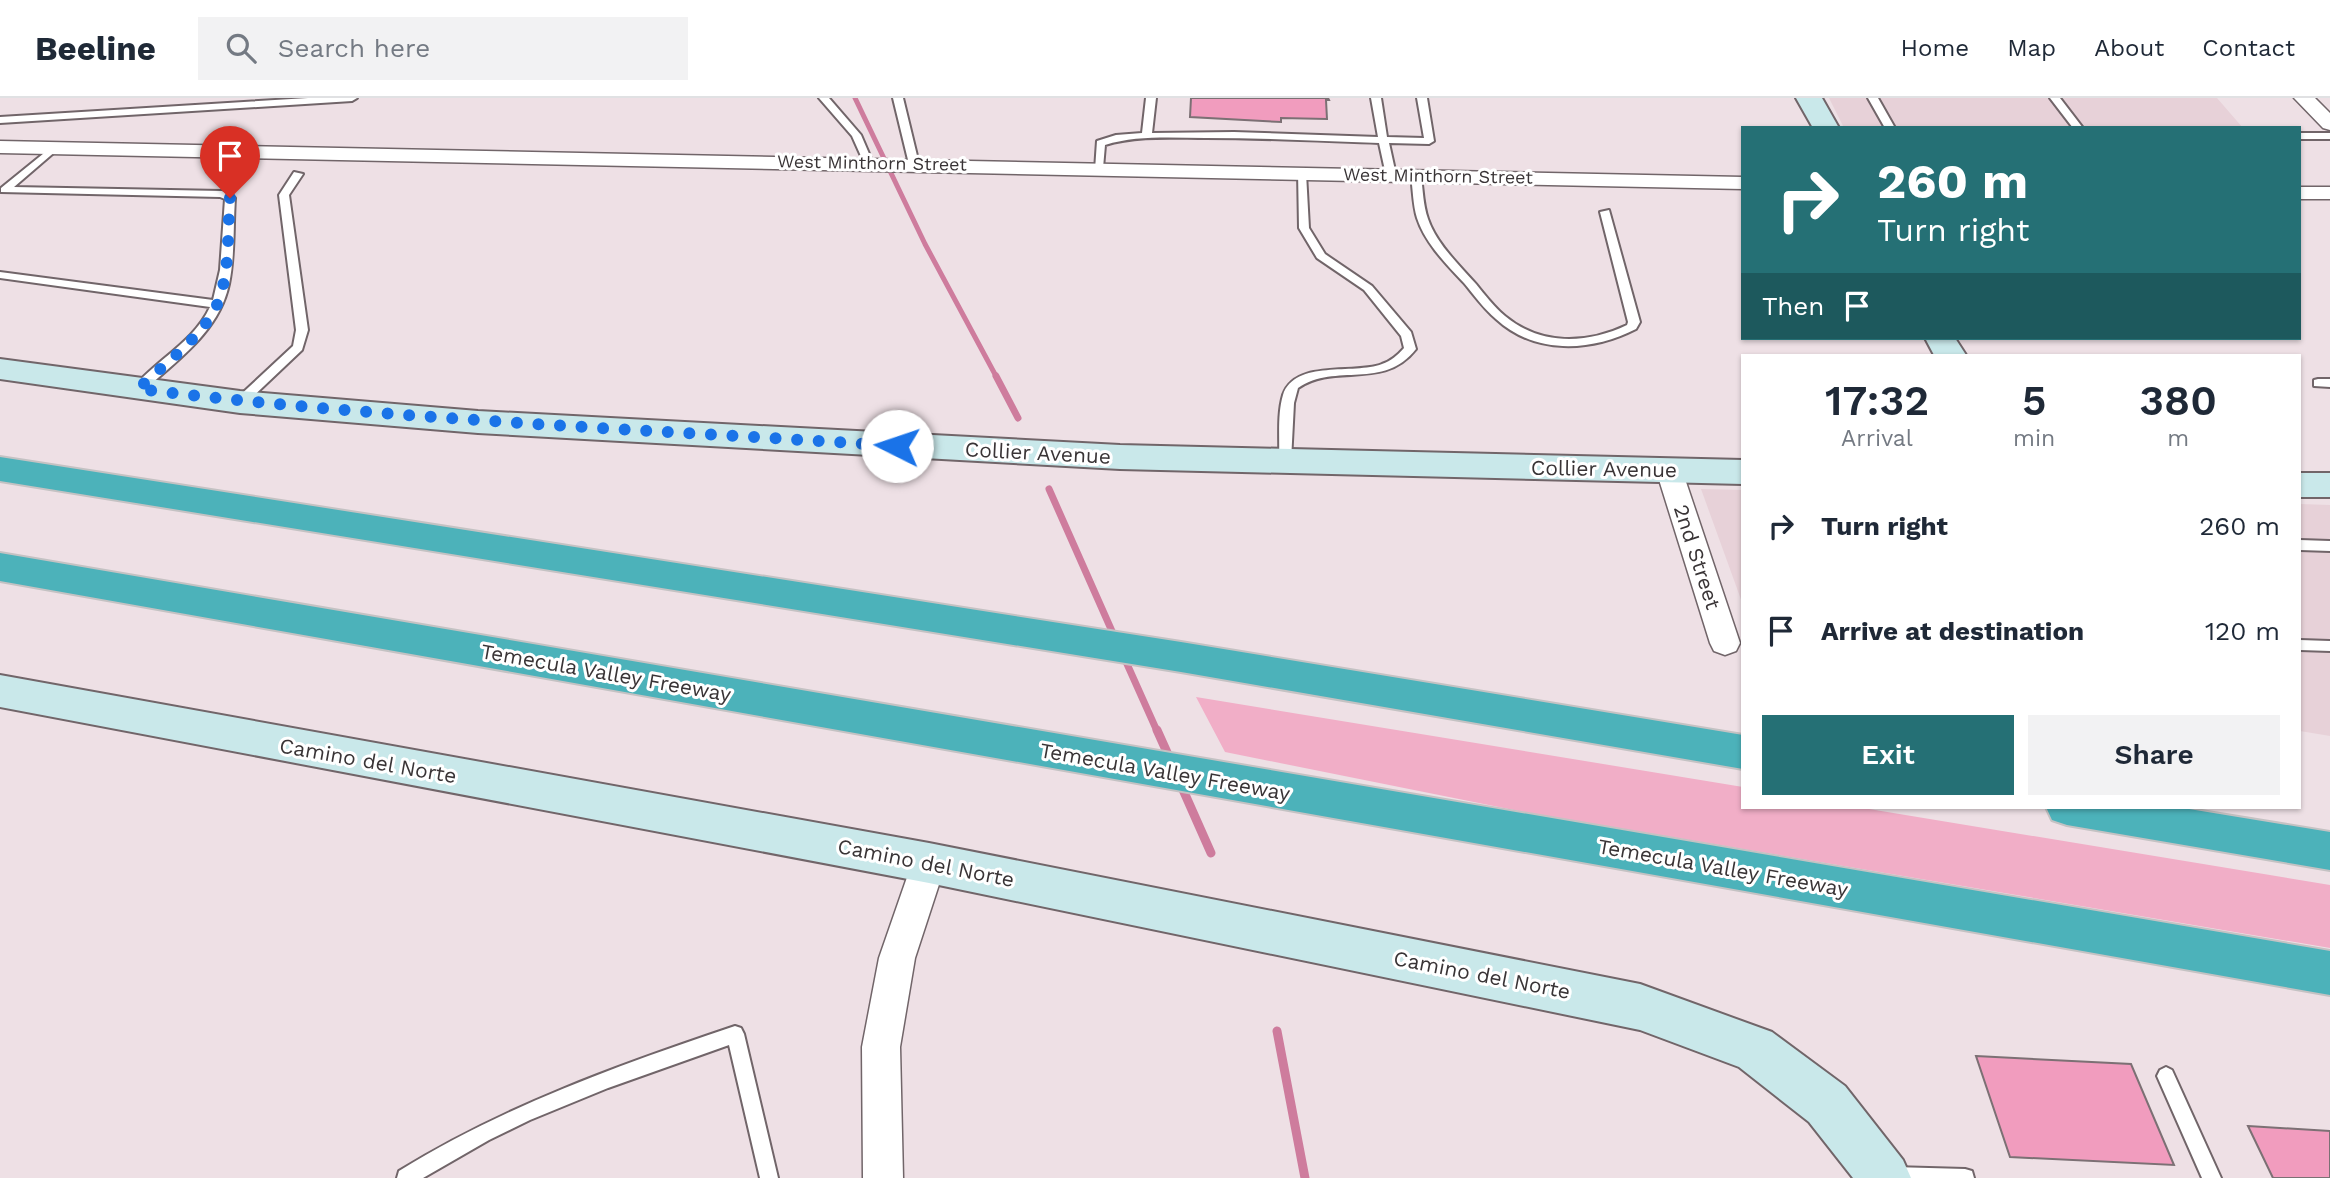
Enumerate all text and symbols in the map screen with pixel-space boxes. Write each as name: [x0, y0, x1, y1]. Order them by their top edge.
search box: [198, 17, 688, 80]
text: Beeline: [35, 29, 156, 68]
icon: search: [222, 29, 260, 67]
text: Search here: [278, 33, 430, 63]
text: Home: [1901, 34, 1969, 62]
text: Map: [2007, 34, 2056, 62]
text: About: [2094, 34, 2164, 62]
text: Contact: [2202, 34, 2295, 62]
pin: [200, 126, 260, 198]
icon: arrive: [211, 137, 249, 175]
street label: West Minthorn Street: [777, 150, 967, 175]
text: 260 m: [1877, 152, 2028, 210]
icon: right: [1762, 154, 1853, 245]
street label: West Minthorn Street: [1343, 163, 1533, 188]
text: Turn right: [1877, 211, 2029, 249]
icon: arrive: [1838, 287, 1876, 325]
text: Then: [1762, 291, 1824, 321]
text: 17:32: [1825, 376, 1929, 425]
text: 5: [2022, 376, 2046, 425]
text: 380: [2139, 376, 2217, 425]
position arrow: [860, 409, 934, 483]
text: Arrival: [1841, 425, 1913, 452]
text: min: [2013, 425, 2055, 452]
text: m: [2167, 425, 2189, 452]
street label: Collier Avenue: [964, 436, 1112, 469]
street label: Collier Avenue: [1531, 455, 1677, 482]
street label: 2nd Street: [1669, 501, 1726, 613]
icon: right: [1762, 507, 1800, 545]
text: Turn right: [1821, 511, 1948, 541]
text: 260 m: [2199, 511, 2280, 541]
icon: arrive: [1762, 612, 1800, 650]
text: Arrive at destination: [1821, 616, 2084, 646]
text: 120 m: [2205, 616, 2280, 646]
street label: Temecula Valley Freeway: [479, 638, 733, 707]
button: Exit: [1762, 715, 2014, 795]
button: Share: [2028, 715, 2280, 795]
street label: Camino del Norte: [278, 733, 459, 788]
street label: Temecula Valley Freeway: [1038, 737, 1292, 806]
street label: Camino del Norte: [836, 833, 1017, 892]
street label: Temecula Valley Freeway: [1596, 833, 1850, 902]
street label: Camino del Norte: [1392, 945, 1573, 1004]

